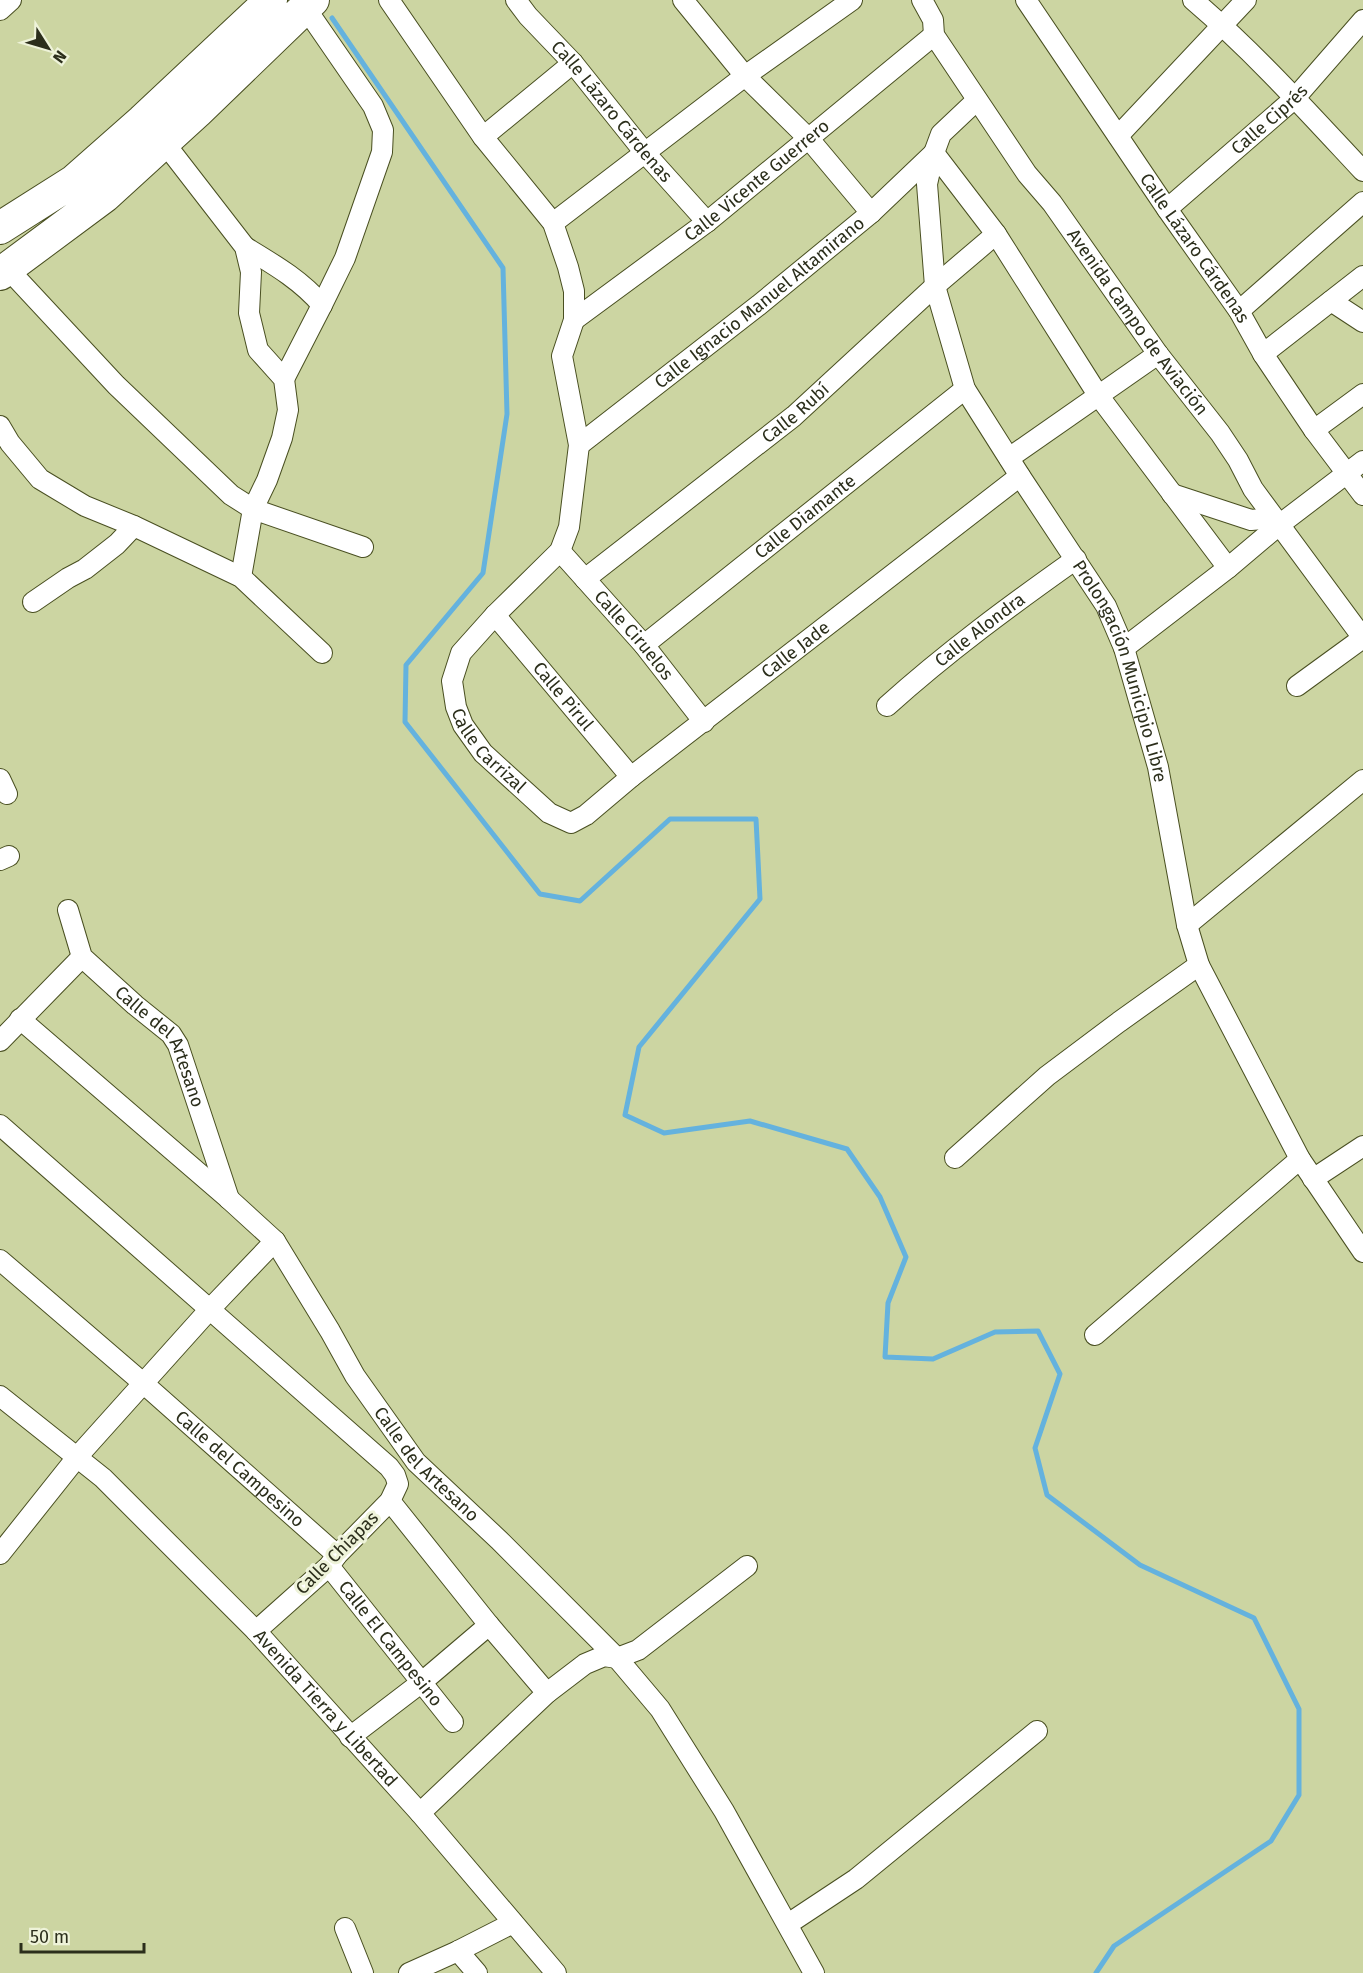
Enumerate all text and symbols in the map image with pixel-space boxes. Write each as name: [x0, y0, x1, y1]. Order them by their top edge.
north arrow: [18, 18, 78, 78]
street label: Calle Lázaro Cárdenas: [546, 36, 677, 187]
text: N: [49, 47, 70, 67]
street label: Calle Ciprés: [1227, 80, 1313, 159]
street label: Calle Vicente Guerrero: [680, 115, 834, 246]
street label: Calle Lázaro Cárdenas: [1135, 169, 1254, 327]
street label: Calle Ignacio Manuel Altamirano: [650, 212, 869, 393]
street label: Avenida Campo de Aviación: [1063, 224, 1213, 420]
street label: Calle Rubí: [757, 378, 834, 448]
street label: Calle Diamante: [750, 470, 860, 563]
street label: Prolongación Municipio Libre: [1068, 556, 1172, 784]
street label: Calle Ciruelos: [589, 586, 678, 684]
street label: Calle Alondra: [930, 588, 1029, 672]
street label: Calle Jade: [757, 616, 834, 683]
street label: Calle Pirul: [528, 657, 598, 735]
street label: Calle Carrizal: [447, 705, 530, 798]
street label: Calle del Artesano: [110, 981, 209, 1110]
street label: Calle del Artesano: [369, 1402, 484, 1526]
street label: Calle del Campesino: [171, 1406, 309, 1532]
street label: Calle Chiapas: [291, 1507, 383, 1599]
street label: Calle El Campesino: [334, 1576, 447, 1711]
street label: Avenida Tierra y Libertad: [249, 1625, 402, 1791]
scale bar: [21, 1916, 144, 1954]
text: 50 m: [30, 1926, 69, 1948]

